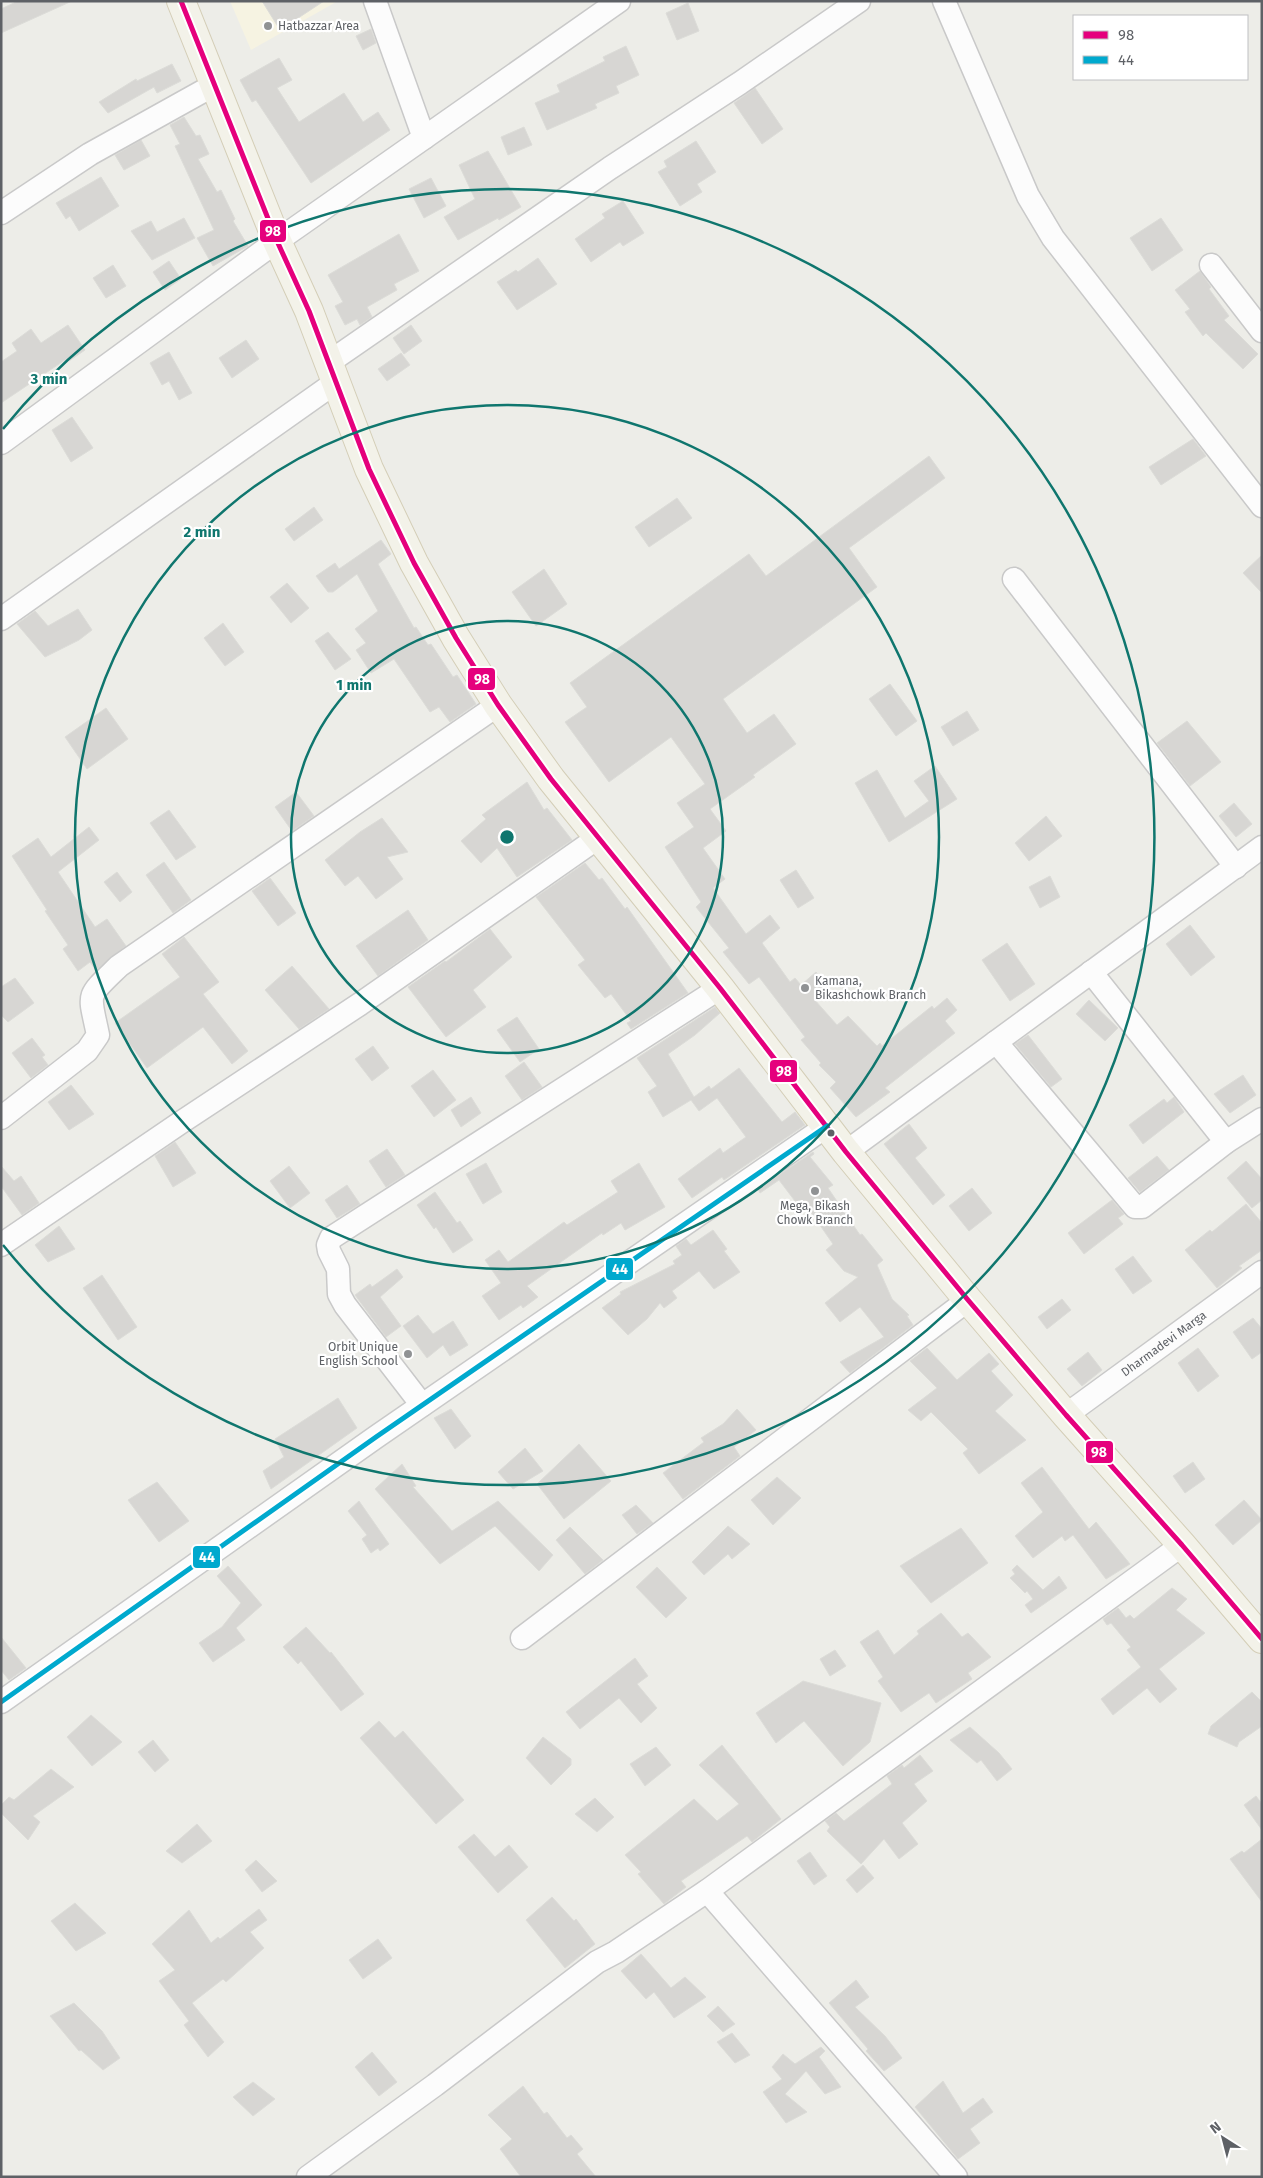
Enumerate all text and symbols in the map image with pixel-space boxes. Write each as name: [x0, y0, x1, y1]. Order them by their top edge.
legend: [1073, 15, 1248, 80]
place label: Hatbazzar Area: [278, 19, 359, 33]
marker: Hatbazzar Area: [262, 20, 274, 32]
text: 98: [1118, 26, 1134, 44]
text: 44: [1118, 51, 1134, 69]
line badge: 98: [259, 219, 287, 243]
text: 98: [265, 223, 281, 240]
text: 3 min: [30, 370, 67, 388]
text: 2 min: [184, 523, 220, 541]
line badge: 98: [467, 667, 496, 691]
text: 98: [474, 671, 490, 688]
text: 1 min: [336, 676, 372, 694]
centre of rings: [498, 828, 516, 846]
place label: Kamana, Bikashchowk Branch: [815, 974, 926, 1002]
marker: Kamana, Bikashchowk Branch: [799, 982, 811, 994]
line badge: 98: [769, 1059, 798, 1083]
text: 98: [776, 1063, 792, 1080]
unlabelled marker: [826, 1128, 836, 1138]
marker: Mega, Bikash Chowk Branch: [809, 1185, 821, 1197]
place label: Mega, Bikash Chowk Branch: [777, 1199, 853, 1227]
line badge: 44: [605, 1257, 634, 1281]
text: 44: [612, 1261, 628, 1278]
street label: Dharmadevi Marga: [1118, 1308, 1209, 1379]
place label: Orbit Unique English School: [319, 1340, 398, 1368]
marker: Orbit Unique English School: [402, 1348, 414, 1360]
line badge: 98: [1085, 1440, 1114, 1464]
text: 98: [1091, 1444, 1107, 1461]
line badge: 44: [192, 1545, 221, 1569]
text: 44: [199, 1549, 215, 1566]
north arrow: [1198, 2113, 1248, 2163]
text: N: [1207, 2118, 1224, 2137]

